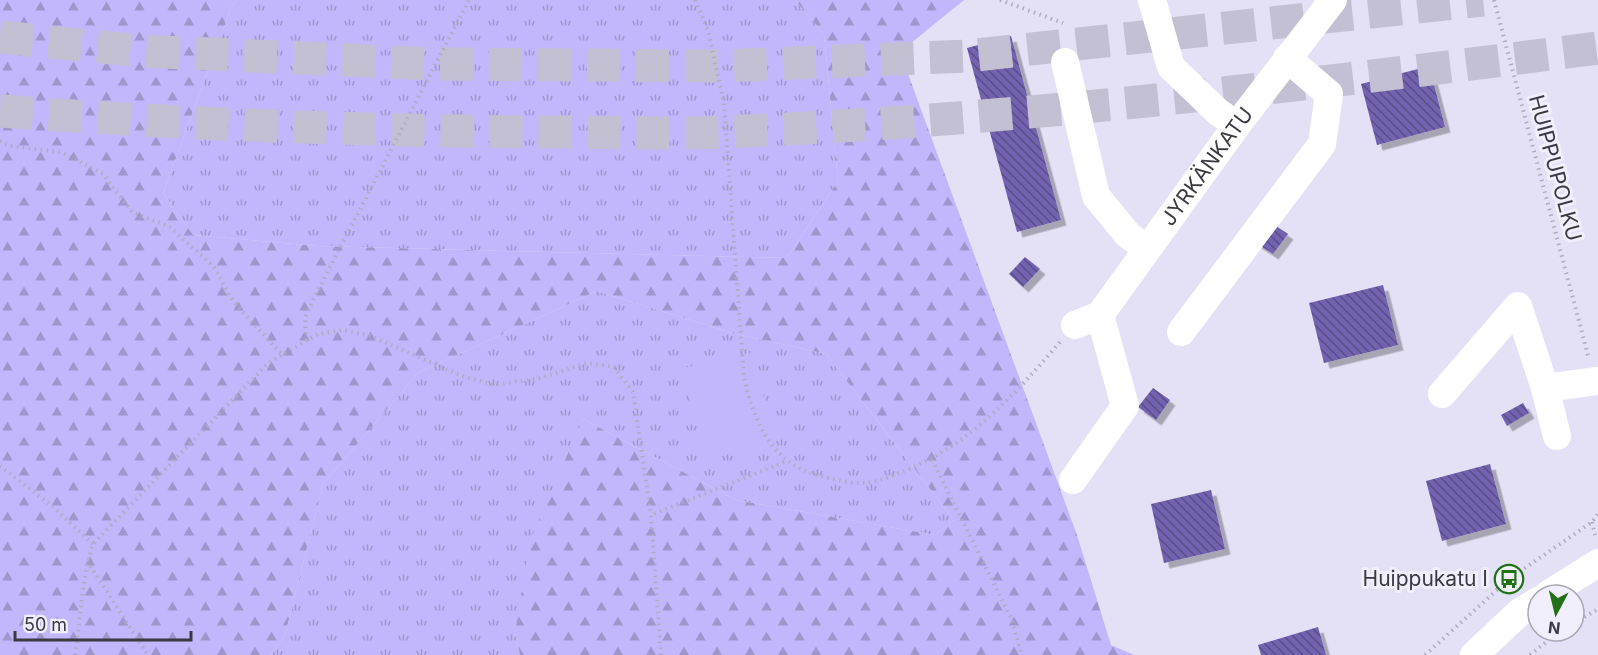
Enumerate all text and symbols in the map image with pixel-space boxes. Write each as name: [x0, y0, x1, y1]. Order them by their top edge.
street label: HUIPPUPOLKU: [1524, 92, 1587, 244]
street label: JYRKÄNKATU: [1156, 102, 1258, 230]
bus stop icon: Huippukatu I: [1493, 563, 1525, 595]
place label: Huippukatu I: [1363, 566, 1488, 591]
north arrow: [1526, 583, 1586, 643]
scale bar: [15, 604, 190, 642]
text: 50 m: [24, 614, 67, 635]
text: N: [1547, 617, 1561, 639]

